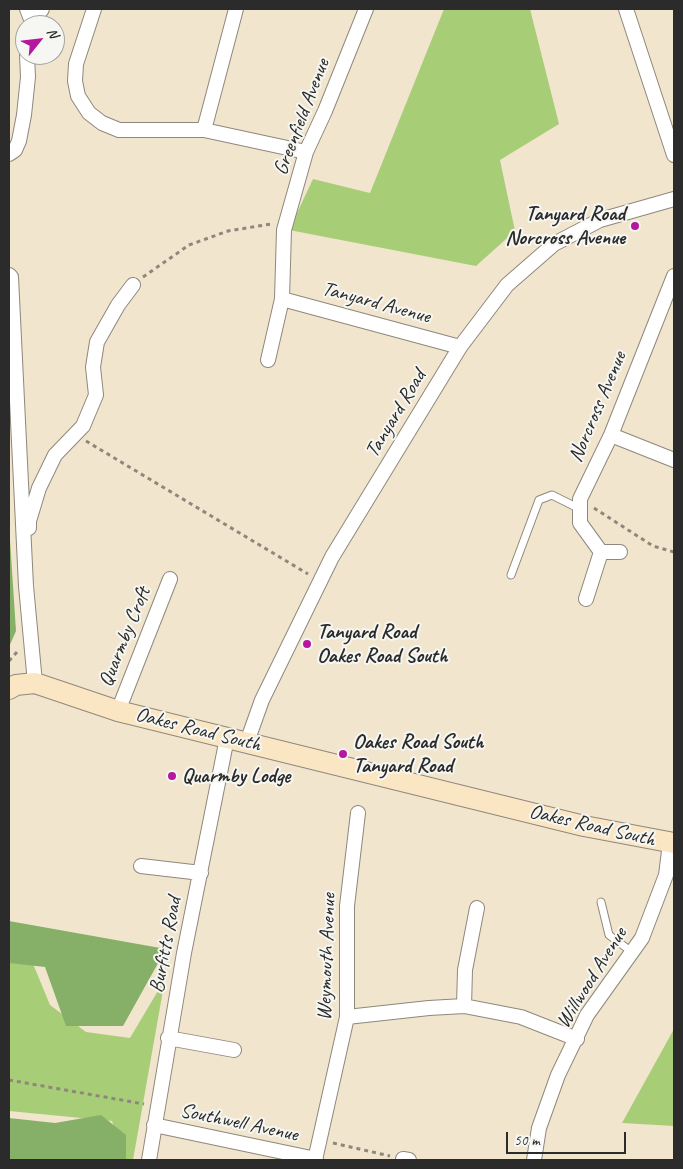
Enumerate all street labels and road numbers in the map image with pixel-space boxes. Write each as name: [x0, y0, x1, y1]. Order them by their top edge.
street label: Greenfield Avenue: [268, 55, 336, 179]
street label: Tanyard Avenue: [319, 276, 433, 330]
street label: Norcross Avenue: [563, 348, 633, 466]
street label: Tanyard Road: [360, 366, 432, 462]
street label: Quarmby Croft: [94, 583, 156, 691]
street label: Oakes Road South: [133, 702, 263, 758]
street label: Oakes Road South: [527, 799, 657, 853]
street label: Weymouth Avenue: [312, 893, 342, 1021]
street label: Burfitts Road: [144, 895, 188, 995]
street label: Willwood Avenue: [551, 923, 633, 1033]
street label: Southwell Avenue: [178, 1098, 300, 1148]

